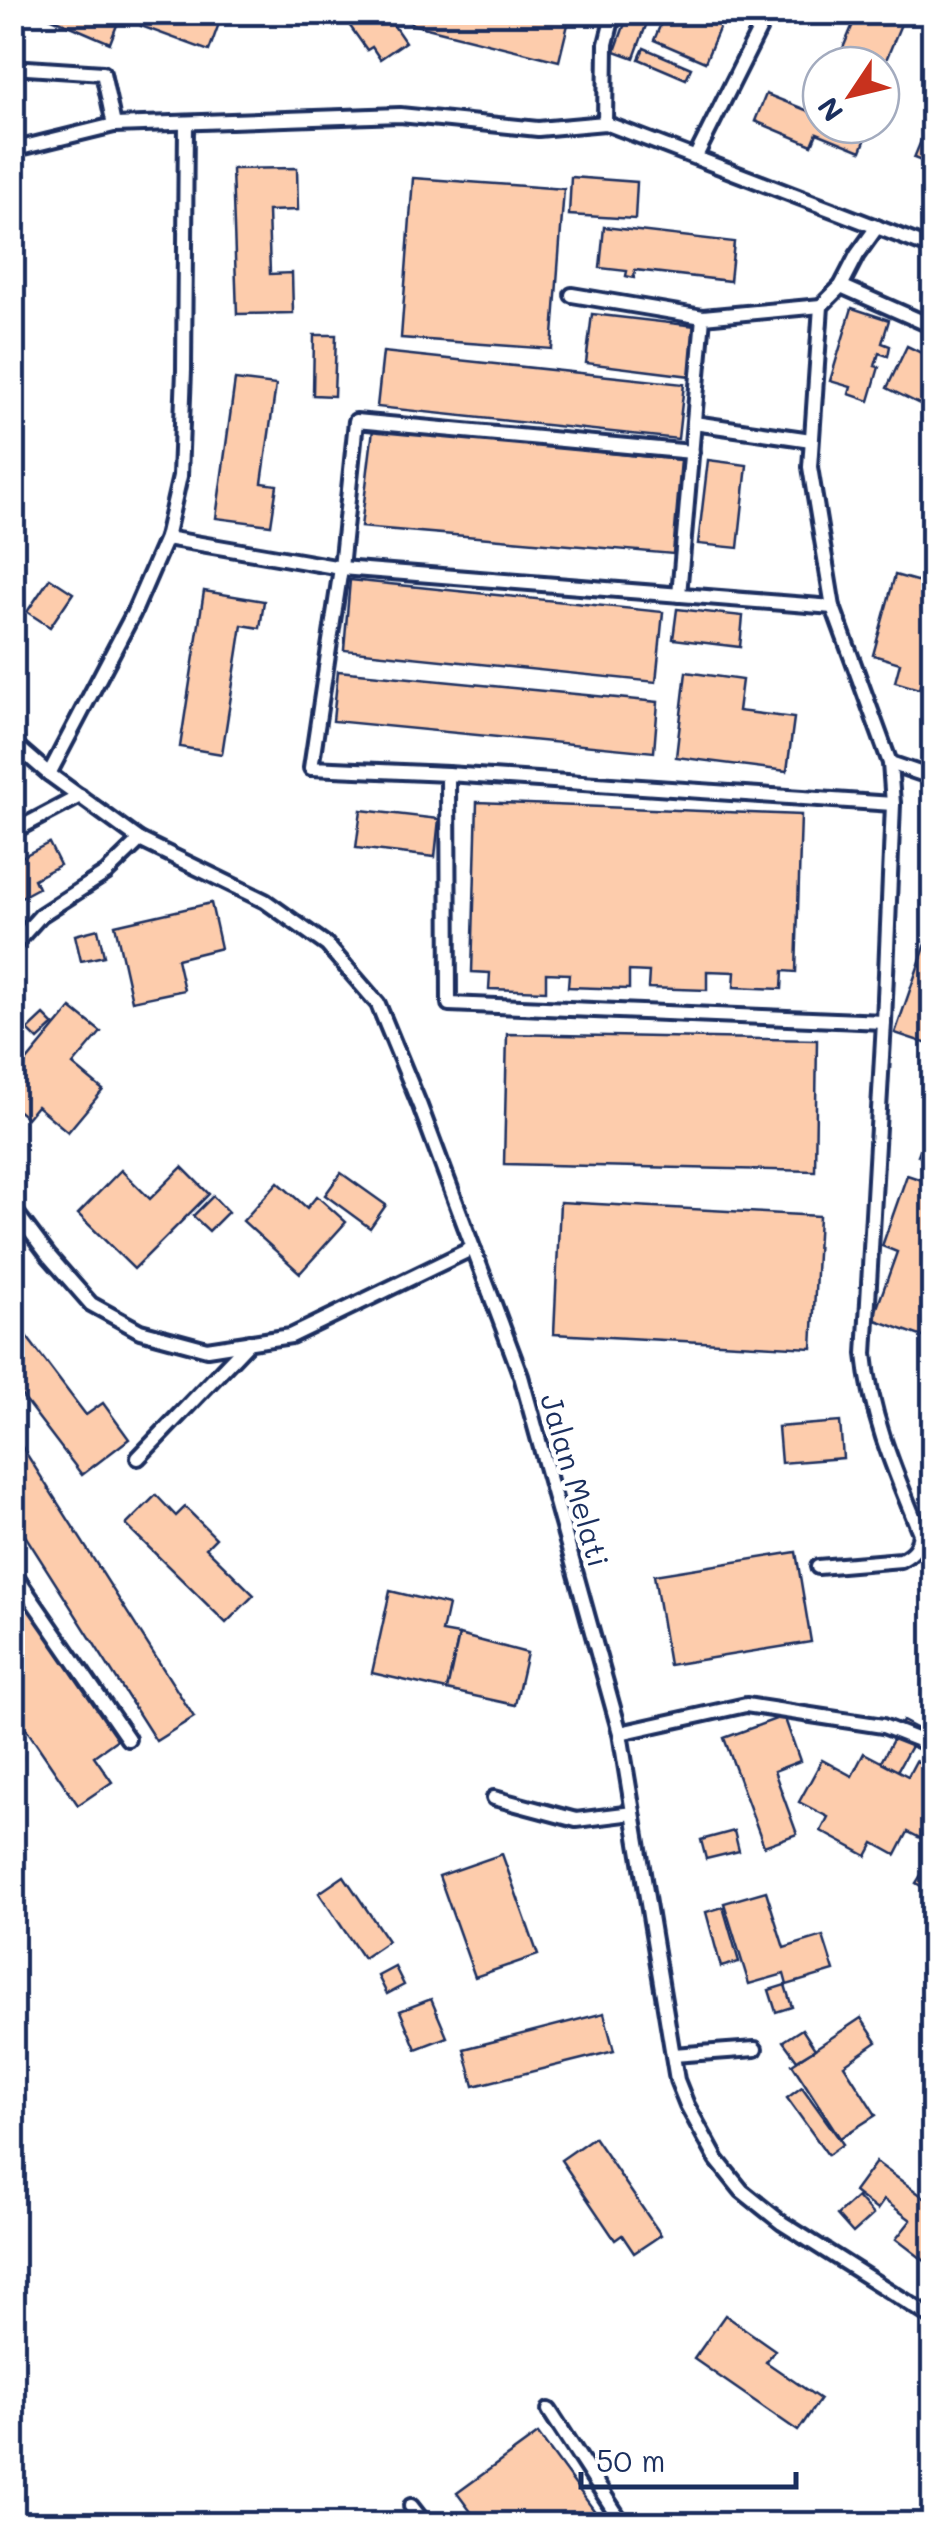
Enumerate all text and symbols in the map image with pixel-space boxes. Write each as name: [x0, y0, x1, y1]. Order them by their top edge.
north arrow: [801, 45, 901, 145]
text: N: [809, 91, 851, 129]
street label: Jalan Melati: [532, 1389, 620, 1571]
scale bar: [581, 2427, 796, 2489]
text: 50 m: [596, 2440, 666, 2480]

